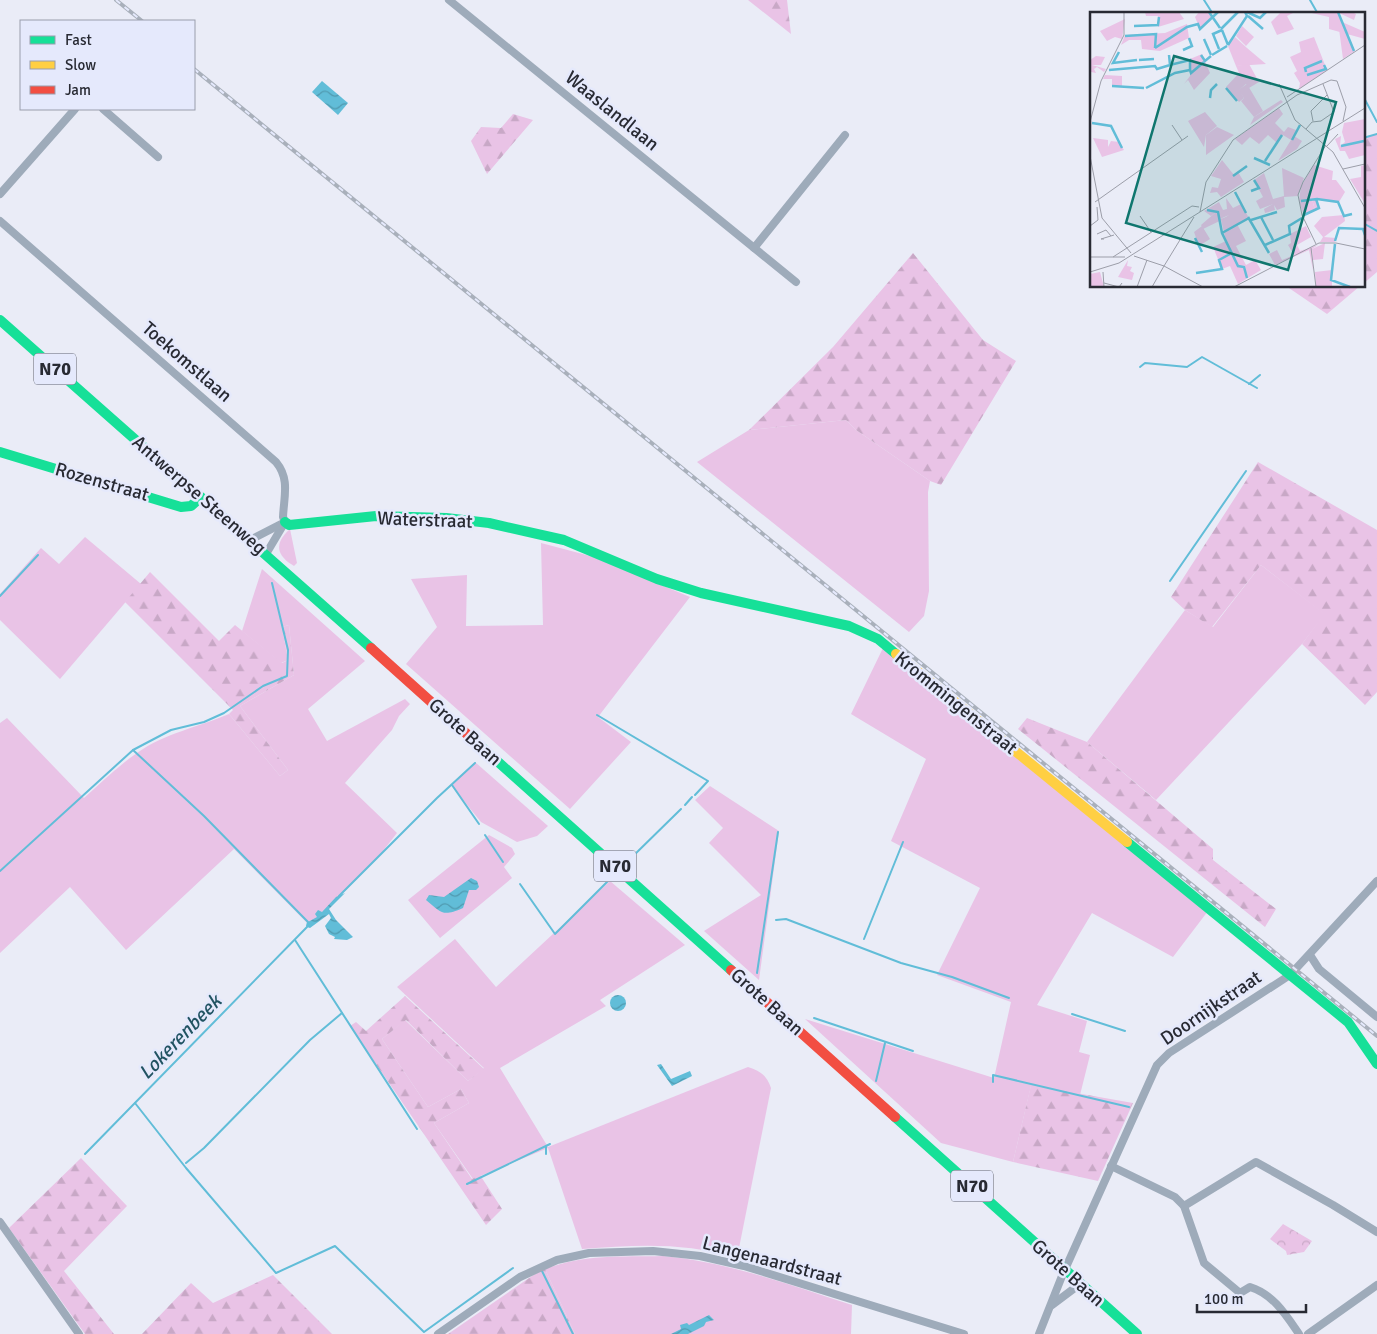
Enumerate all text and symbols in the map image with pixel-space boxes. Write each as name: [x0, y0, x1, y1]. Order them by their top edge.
inset map: [1090, 12, 1364, 288]
legend: [20, 20, 195, 110]
text: Fast: [65, 31, 92, 49]
text: Slow: [65, 56, 96, 74]
street label: Waaslandlaan: [560, 66, 664, 156]
text: Jam: [65, 81, 91, 99]
street label: Toekomstlaan: [137, 316, 237, 408]
road number: N70: [34, 354, 76, 384]
street label: Antwerpse Steenweg: [127, 430, 271, 560]
street label: Rozenstraat: [52, 457, 152, 507]
street label: Waterstraat: [377, 506, 473, 534]
street label: Krommingenstraat: [890, 646, 1023, 760]
street label: Grote Baan: [424, 693, 506, 771]
road number: N70: [594, 850, 636, 881]
street label: Grote Baan: [726, 963, 808, 1041]
street label: Doornijkstraat: [1156, 965, 1266, 1051]
water label: Lokerenbeek: [133, 988, 228, 1085]
road number: N70: [951, 1170, 993, 1202]
street label: Langenaardstraat: [700, 1231, 845, 1291]
street label: Grote Baan: [1027, 1234, 1109, 1312]
scale bar: [1197, 1282, 1306, 1314]
text: 100 m: [1204, 1290, 1244, 1308]

